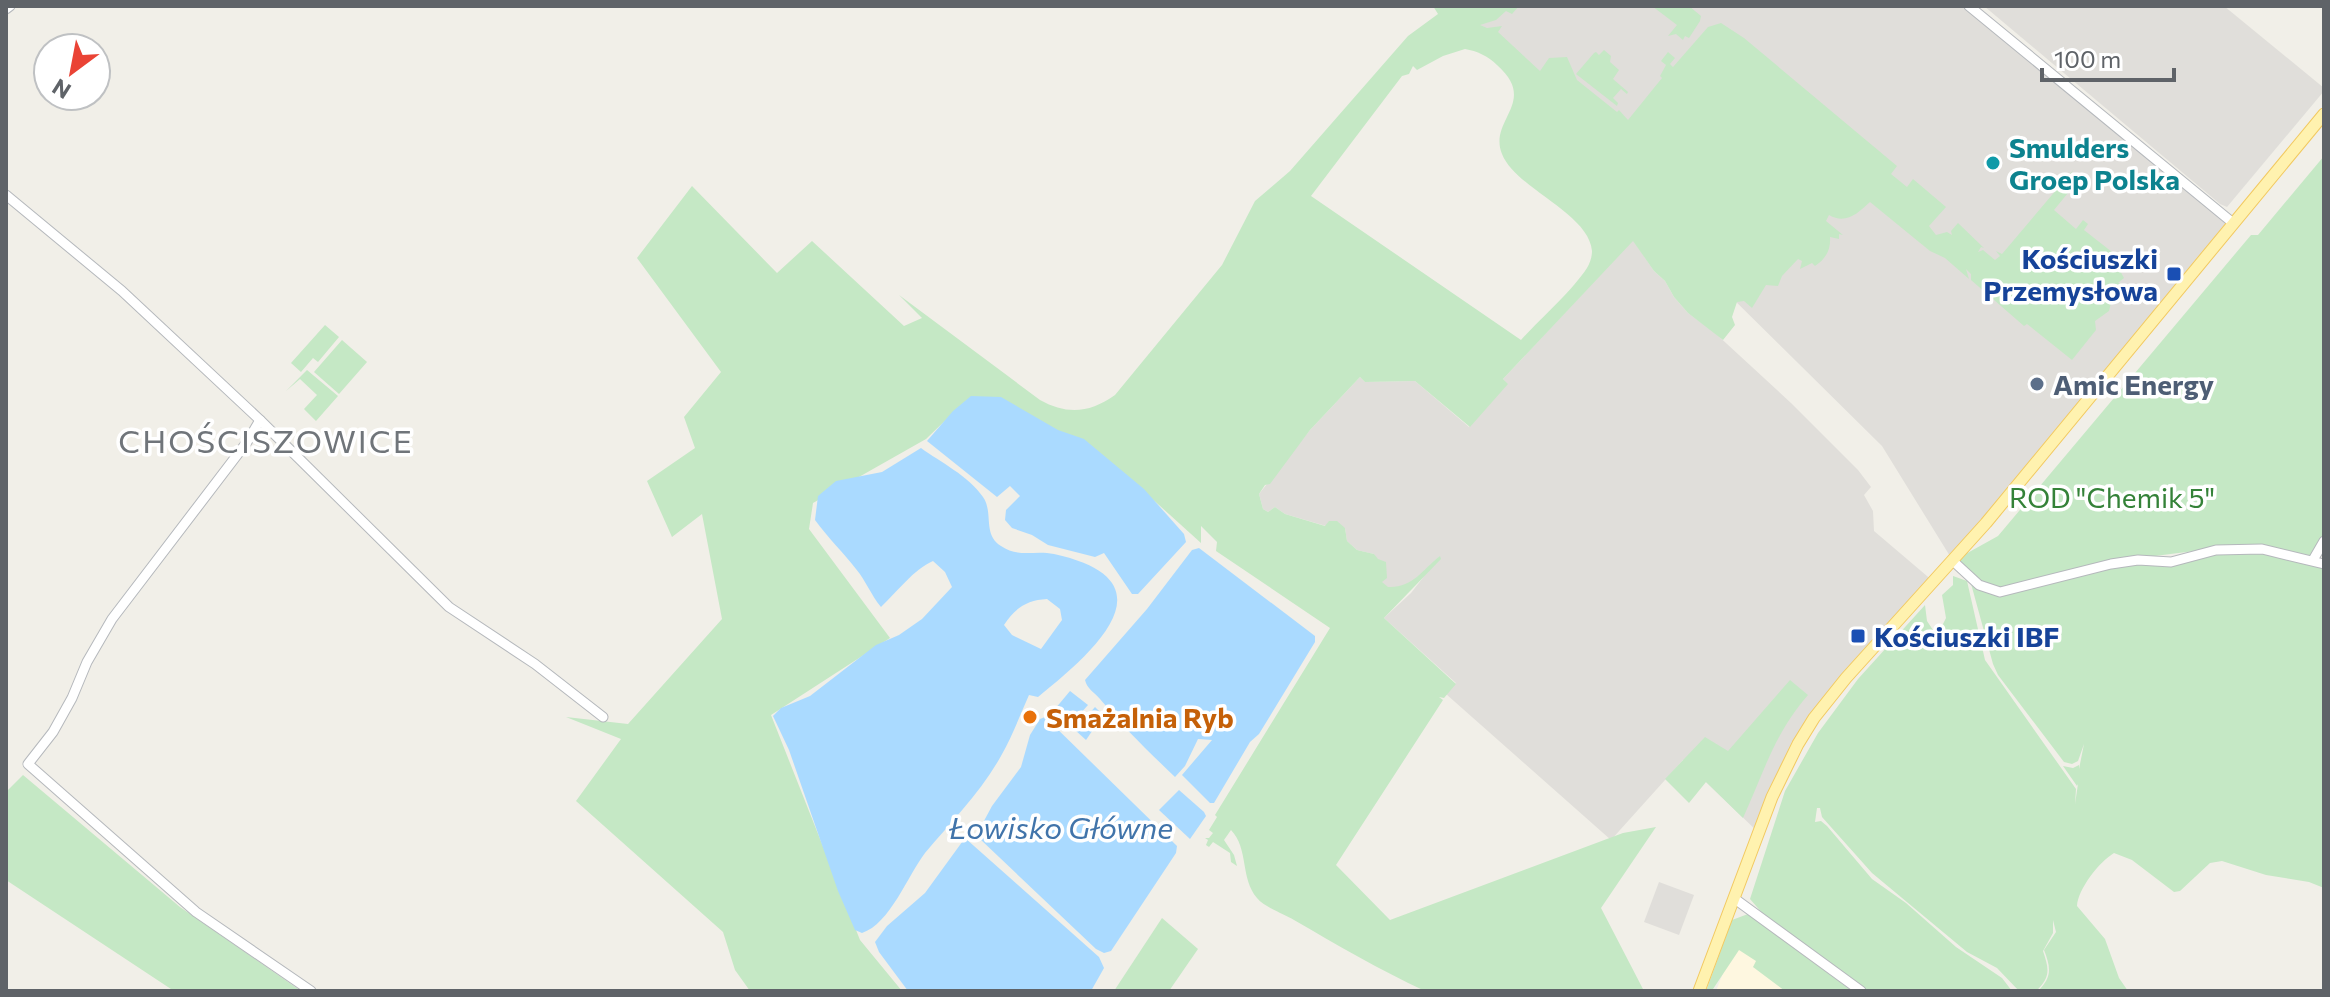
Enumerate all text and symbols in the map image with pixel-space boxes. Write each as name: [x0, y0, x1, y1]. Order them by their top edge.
north arrow: [32, 32, 112, 112]
scale bar: [2042, 32, 2174, 82]
text: 100 m: [2054, 44, 2121, 73]
text: N: [47, 74, 75, 105]
place label: Smulders Groep Polska: [2009, 130, 2180, 196]
marker: Smulders Groep Polska: [1984, 154, 2002, 172]
place label: Kościuszki Przemysłowa: [1983, 241, 2158, 307]
marker: Kościuszki Przemysłowa: [2165, 265, 2183, 283]
place label: Amic Energy: [2053, 367, 2214, 401]
marker: Amic Energy: [2028, 375, 2046, 393]
district label: CHOŚCISZOWICE: [118, 420, 414, 460]
park label: ROD "Chemik 5": [2009, 480, 2215, 514]
place label: Kościuszki IBF: [1874, 619, 2059, 653]
marker: Kościuszki IBF: [1849, 627, 1867, 645]
place label: Smażalnia Ryb: [1046, 700, 1234, 734]
marker: Smażalnia Ryb: [1021, 708, 1039, 726]
water label: Łowisko Główne: [949, 808, 1173, 845]

